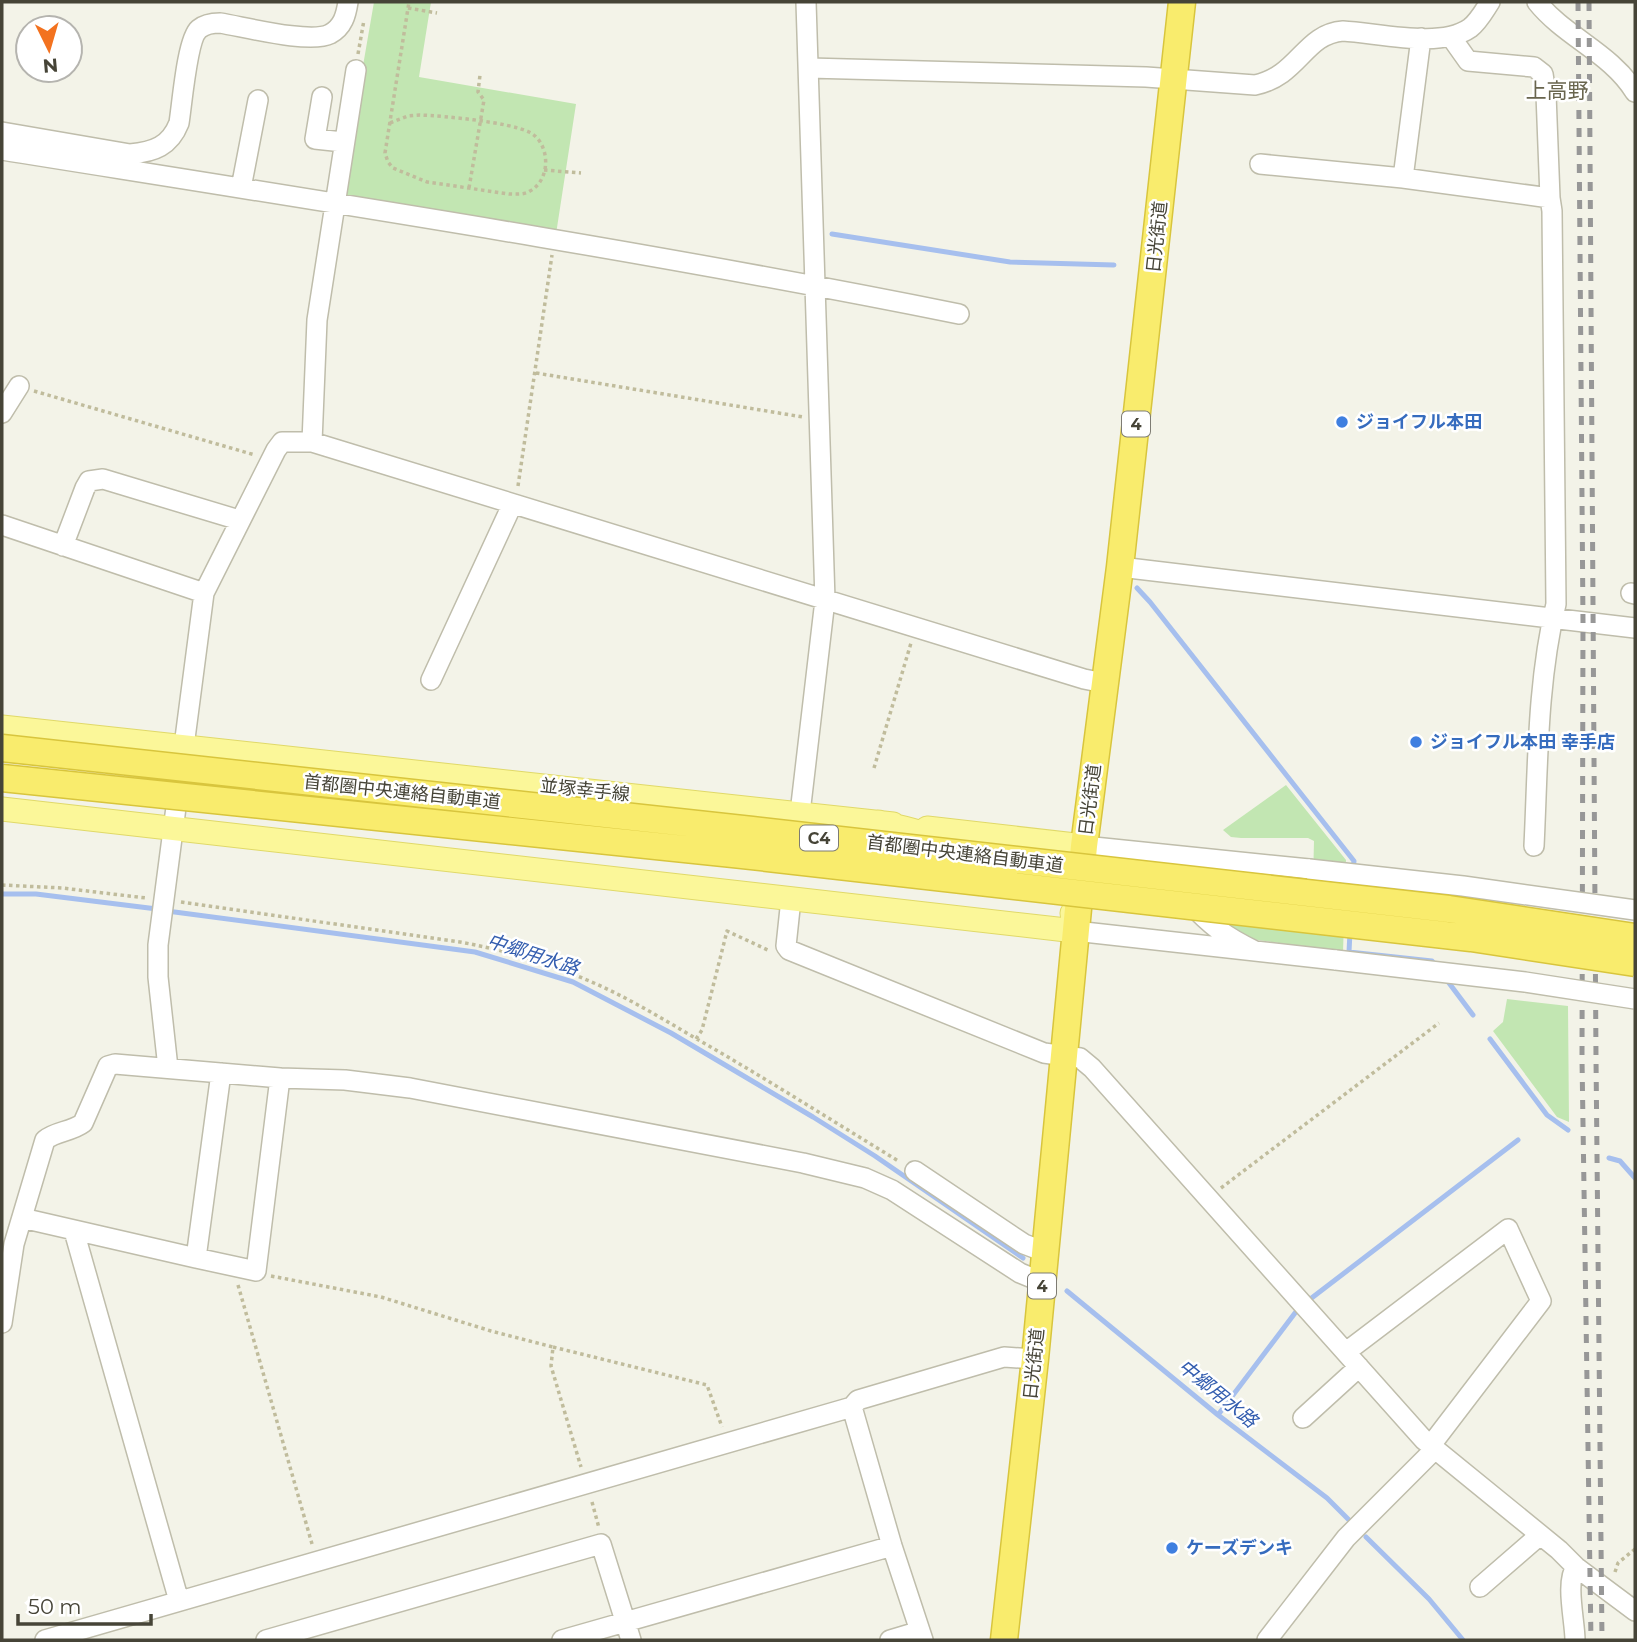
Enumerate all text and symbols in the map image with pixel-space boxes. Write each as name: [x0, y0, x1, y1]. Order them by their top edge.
north arrow: [14, 14, 84, 84]
text: N: [42, 53, 59, 78]
district label: 上高野: [1526, 78, 1589, 103]
street label: 日光街道: [1142, 200, 1172, 274]
place label: ジョイフル本田: [1356, 411, 1482, 433]
road number: 4: [1122, 412, 1150, 436]
marker: ジョイフル本田: [1334, 414, 1350, 430]
place label: ジョイフル本田 幸手店: [1430, 731, 1615, 753]
marker: ジョイフル本田 幸手店: [1408, 734, 1424, 750]
street label: 日光街道: [1075, 763, 1105, 837]
street label: 首都圏中央連絡自動車道: [302, 771, 502, 813]
street label: 並塚幸手線: [539, 774, 631, 806]
road number: C4: [800, 825, 838, 850]
street label: 首都圏中央連絡自動車道: [865, 831, 1065, 877]
water label: 中郷用水路: [484, 929, 583, 981]
road number: 4: [1028, 1274, 1056, 1298]
street label: 日光街道: [1019, 1327, 1049, 1401]
water label: 中郷用水路: [1174, 1355, 1263, 1433]
place label: ケーズデンキ: [1186, 1537, 1293, 1559]
marker: ケーズデンキ: [1164, 1540, 1180, 1556]
scale bar: [18, 1582, 150, 1626]
text: 50 m: [28, 1594, 82, 1619]

